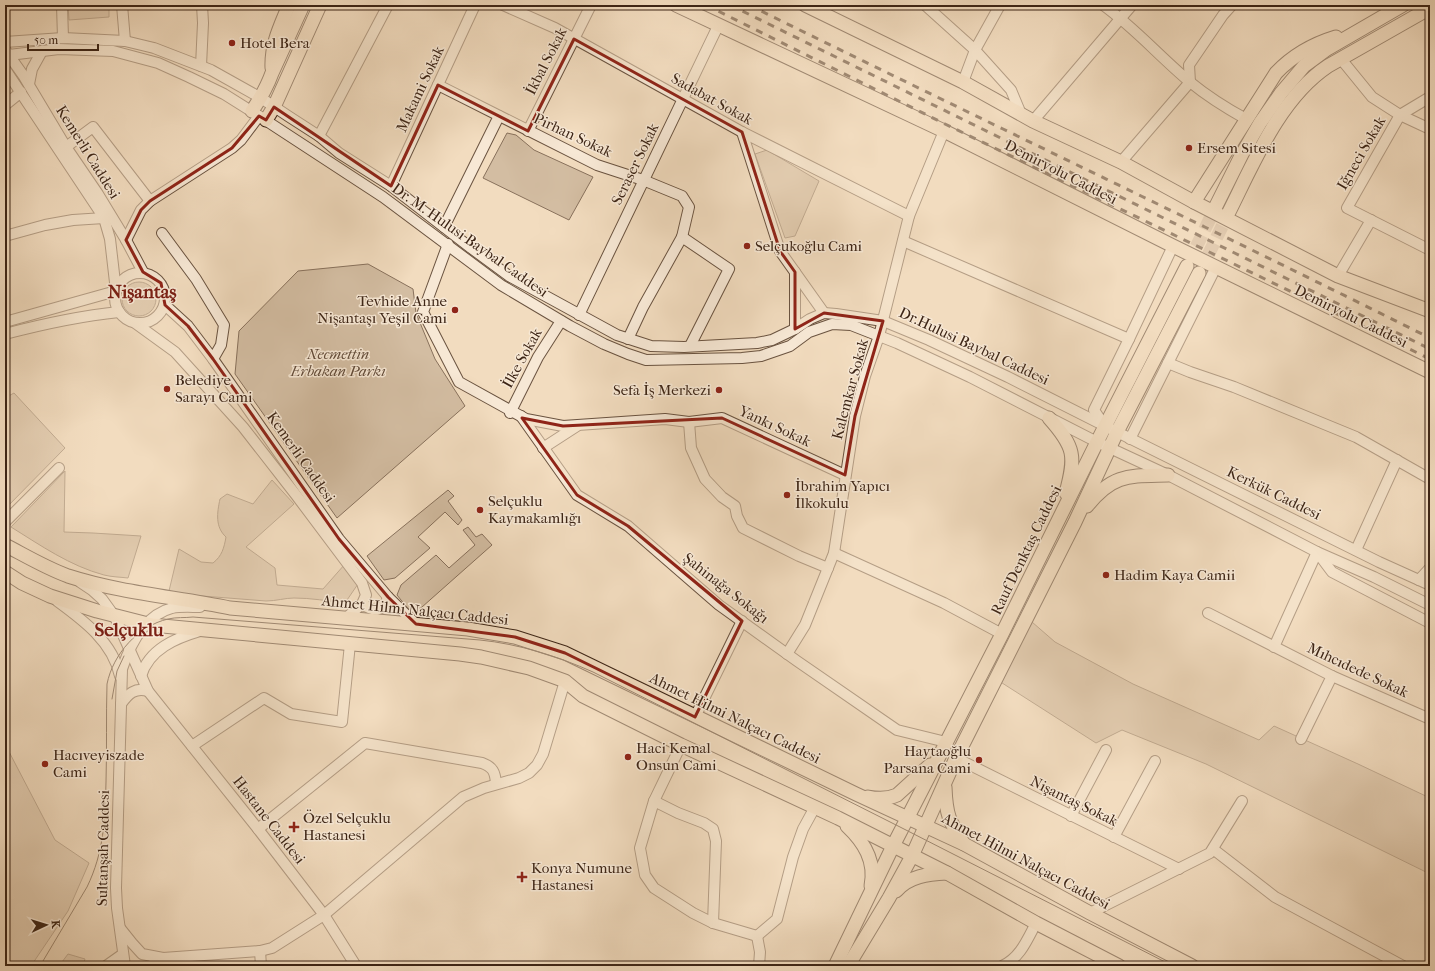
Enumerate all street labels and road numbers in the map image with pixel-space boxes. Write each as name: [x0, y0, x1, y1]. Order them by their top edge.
street label: İkbal Sokak: [521, 24, 571, 98]
street label: Makami Sokak: [392, 43, 448, 135]
street label: Sadabat Sokak: [668, 69, 756, 129]
street label: Kemerli Caddesi: [52, 102, 124, 203]
street label: Pirhan Sokak: [531, 109, 615, 161]
street label: Iğneci Sokak: [1333, 113, 1389, 193]
street label: Seraser Sokak: [607, 120, 663, 208]
street label: Demiryolu Caddesi: [1002, 136, 1121, 208]
street label: Dr. M. Hulusi Baybal Caddesi: [388, 179, 552, 301]
street label: Demiryolu Caddesi: [1291, 281, 1411, 351]
street label: Dr.Hulusi Baybal Caddesi: [896, 303, 1052, 389]
street label: İlke Sokak: [498, 325, 546, 391]
street label: Kalemkar Sokak: [828, 336, 872, 441]
street label: Yankı Sokak: [735, 401, 814, 451]
street label: Kemerli Caddesi: [263, 408, 339, 506]
street label: Kerkük Caddesi: [1224, 462, 1324, 524]
street label: Rauf Denktaş Caddesi: [987, 482, 1065, 618]
street label: Şahinağa Sokağı: [680, 549, 773, 627]
street label: Ahmet Hilmi Nalçacı Caddesi: [320, 591, 510, 629]
street label: Mıhcıdede Sokak: [1305, 639, 1412, 701]
street label: Ahmet Hilmi Nalçacı Caddesi: [646, 668, 824, 767]
street label: Hastane Caddesi: [229, 772, 309, 868]
street label: Nişantaş Sokak: [1027, 772, 1121, 830]
street label: Sultanşah Caddesi: [93, 789, 113, 906]
street label: Ahmet Hilmi Nalçacı Caddesi: [938, 809, 1114, 913]

